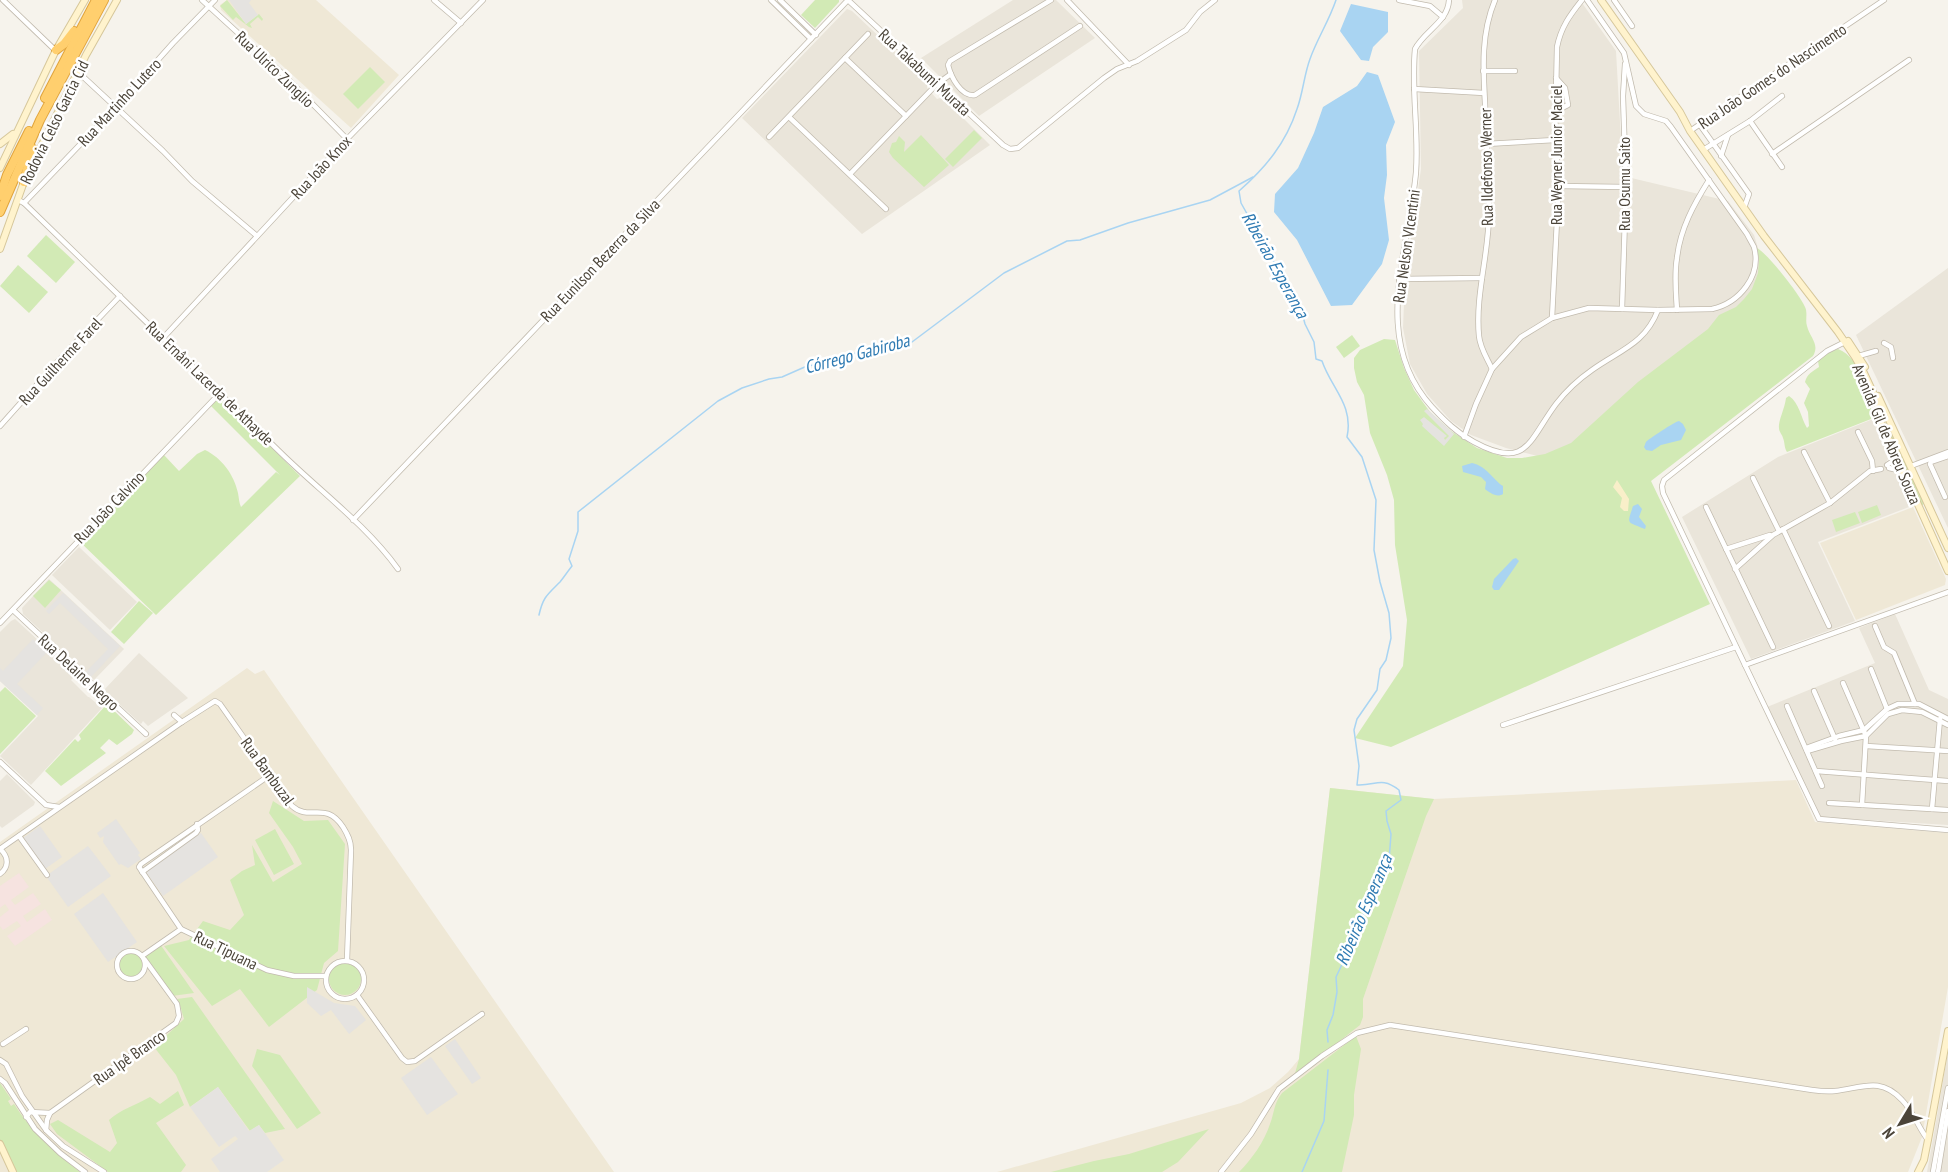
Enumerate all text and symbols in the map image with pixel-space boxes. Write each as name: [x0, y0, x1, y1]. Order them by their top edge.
street label: Rua João Gomes do Nascimento: [1694, 19, 1850, 133]
street label: Rua Takabumi Murata: [875, 24, 975, 120]
street label: Rua Ulrico Zunglio: [232, 27, 319, 112]
street label: Rua Martinho Lutero: [73, 54, 165, 150]
street label: Rodovia Celso Garcia Cid: [15, 57, 93, 187]
street label: Rua Weyner Junior Maciel: [1546, 85, 1566, 225]
street label: Rua Ildefonso Werner: [1475, 107, 1497, 226]
street label: Rua João Knox: [287, 131, 356, 203]
street label: Rua Osumu Saito: [1614, 137, 1634, 231]
street label: Rua Nelson VIcentini: [1388, 188, 1424, 304]
street label: Rua Eunilson Bezerra da Silva: [536, 194, 664, 326]
water label: Ribeirão Esperança: [1237, 208, 1315, 323]
street label: Rua Guilherme Farel: [14, 313, 106, 409]
street label: Rua Ernâni Lacerda de Athayde: [142, 317, 278, 449]
water label: Córrego Gabiroba: [802, 328, 913, 379]
street label: Avenida Gil de Abreu Souza: [1848, 361, 1926, 507]
street label: Rua João Calvino: [70, 467, 148, 547]
street label: Rua Delaine Negro: [34, 629, 124, 715]
street label: Rua Bambuzal: [237, 733, 299, 809]
water label: Ribeirão Esperança: [1330, 850, 1398, 969]
street label: Rua Tipuana: [191, 926, 261, 974]
street label: Rua Ipê Branco: [89, 1025, 169, 1089]
north arrow: [1870, 1094, 1930, 1154]
text: N: [1878, 1124, 1899, 1143]

